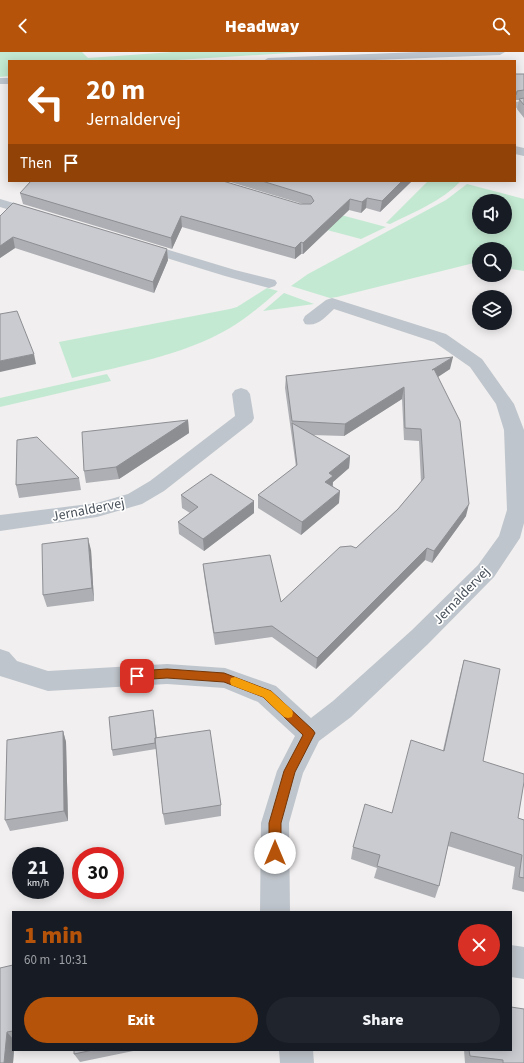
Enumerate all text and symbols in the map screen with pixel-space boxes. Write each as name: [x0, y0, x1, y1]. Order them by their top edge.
text: Headway: [225, 14, 299, 39]
icon: back: [12, 15, 34, 37]
icon: search: [490, 15, 512, 37]
text: 20 m: [86, 70, 145, 110]
icon: left: [20, 76, 72, 128]
text: Jernaldervej: [86, 107, 181, 132]
icon: arrive: [60, 152, 82, 174]
text: Then: [20, 153, 52, 174]
map controls: [472, 194, 512, 330]
button: sound: [472, 194, 512, 234]
button: search: [472, 242, 512, 282]
button: layers: [472, 290, 512, 330]
street label: Jernaldervej: [50, 493, 126, 527]
street label: Jernaldervej: [429, 562, 494, 629]
pin: [120, 659, 154, 693]
icon: arrive: [126, 665, 148, 687]
position arrow: [254, 832, 296, 874]
speed limit sign: 30: [72, 847, 124, 899]
text: 21: [27, 854, 49, 882]
text: km/h: [27, 876, 49, 890]
text: 1 min: [24, 918, 83, 953]
button: close: [458, 924, 500, 966]
text: 60 m · 10:31: [24, 951, 88, 969]
button: Exit: [24, 997, 258, 1043]
button: Share: [266, 997, 500, 1043]

